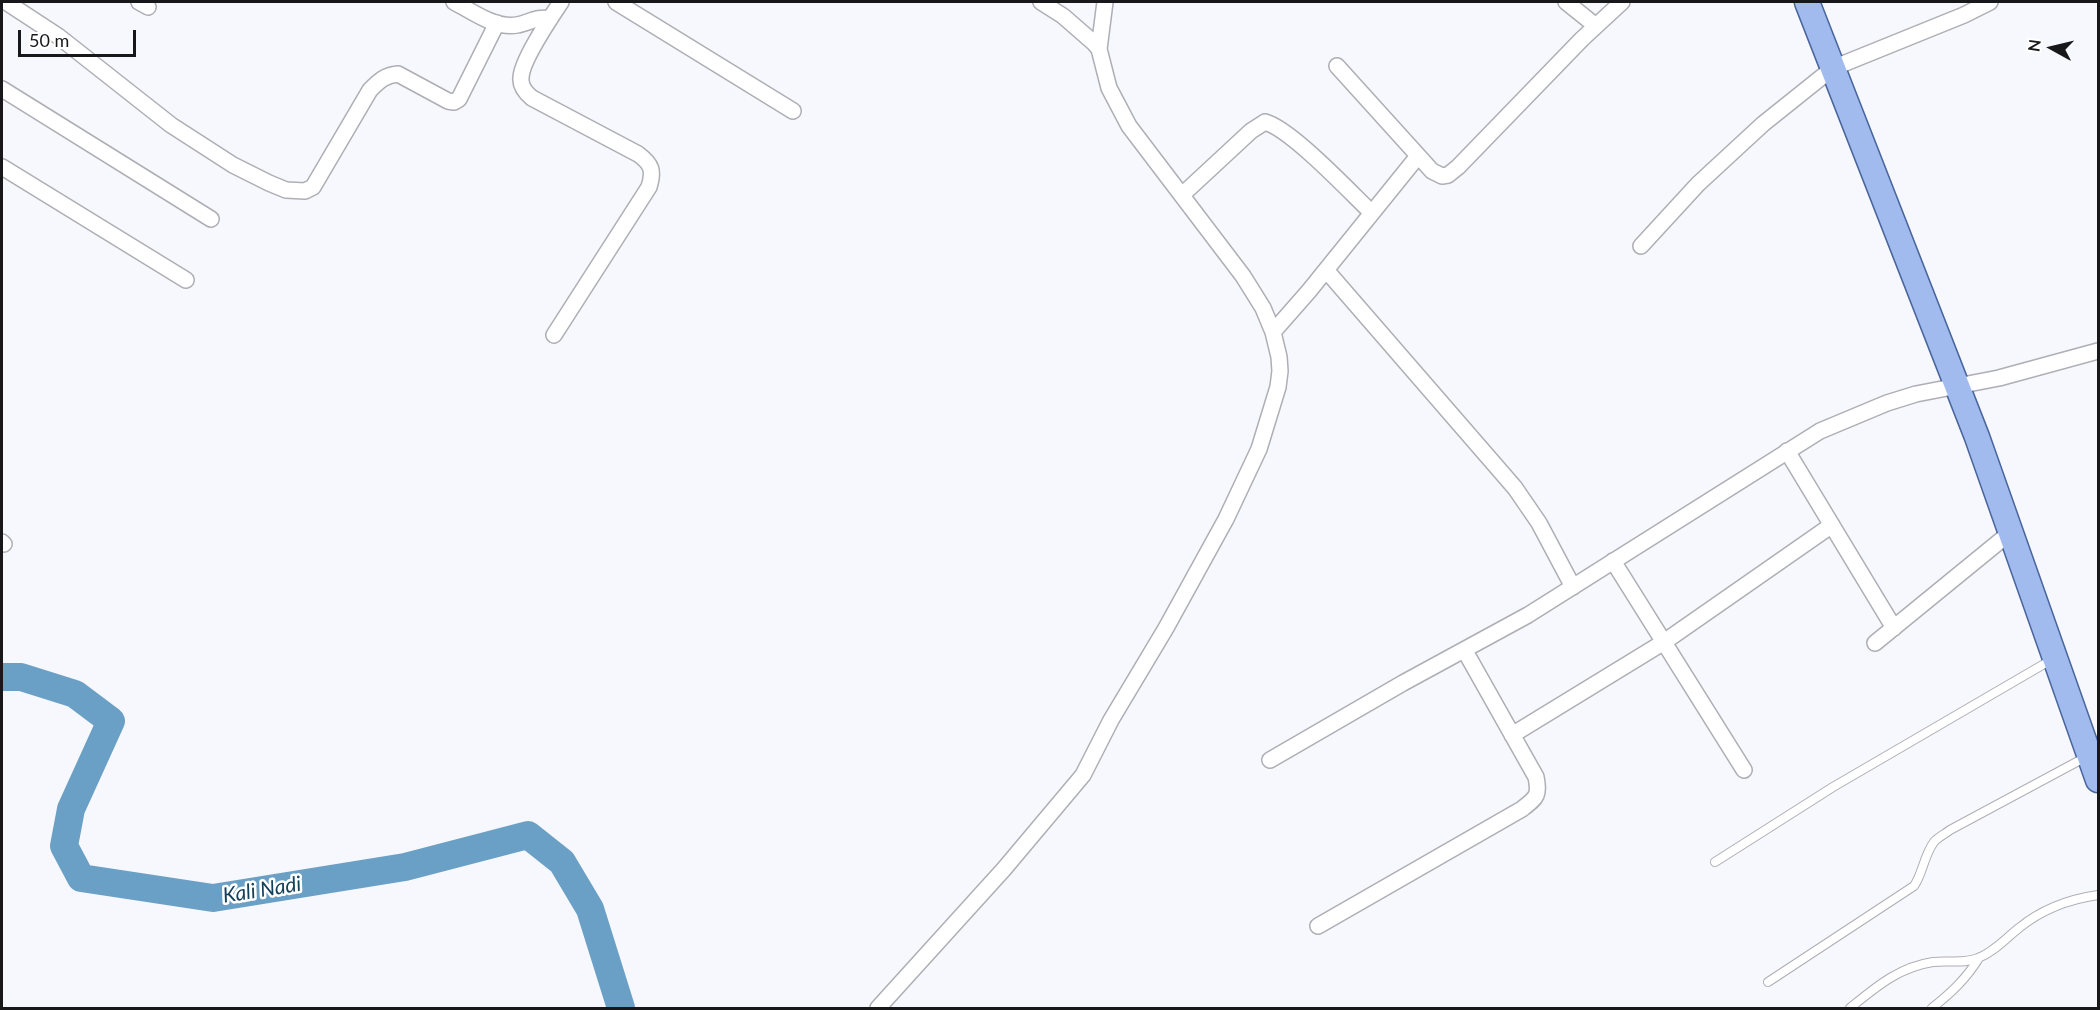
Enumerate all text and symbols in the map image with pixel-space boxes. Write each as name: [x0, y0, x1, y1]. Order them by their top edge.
scale bar: [21, 18, 140, 56]
north arrow: [2022, 18, 2082, 78]
text: 50 m: [29, 29, 69, 51]
text: N: [2023, 38, 2044, 53]
water label: Kali Nadi: [221, 871, 303, 909]

